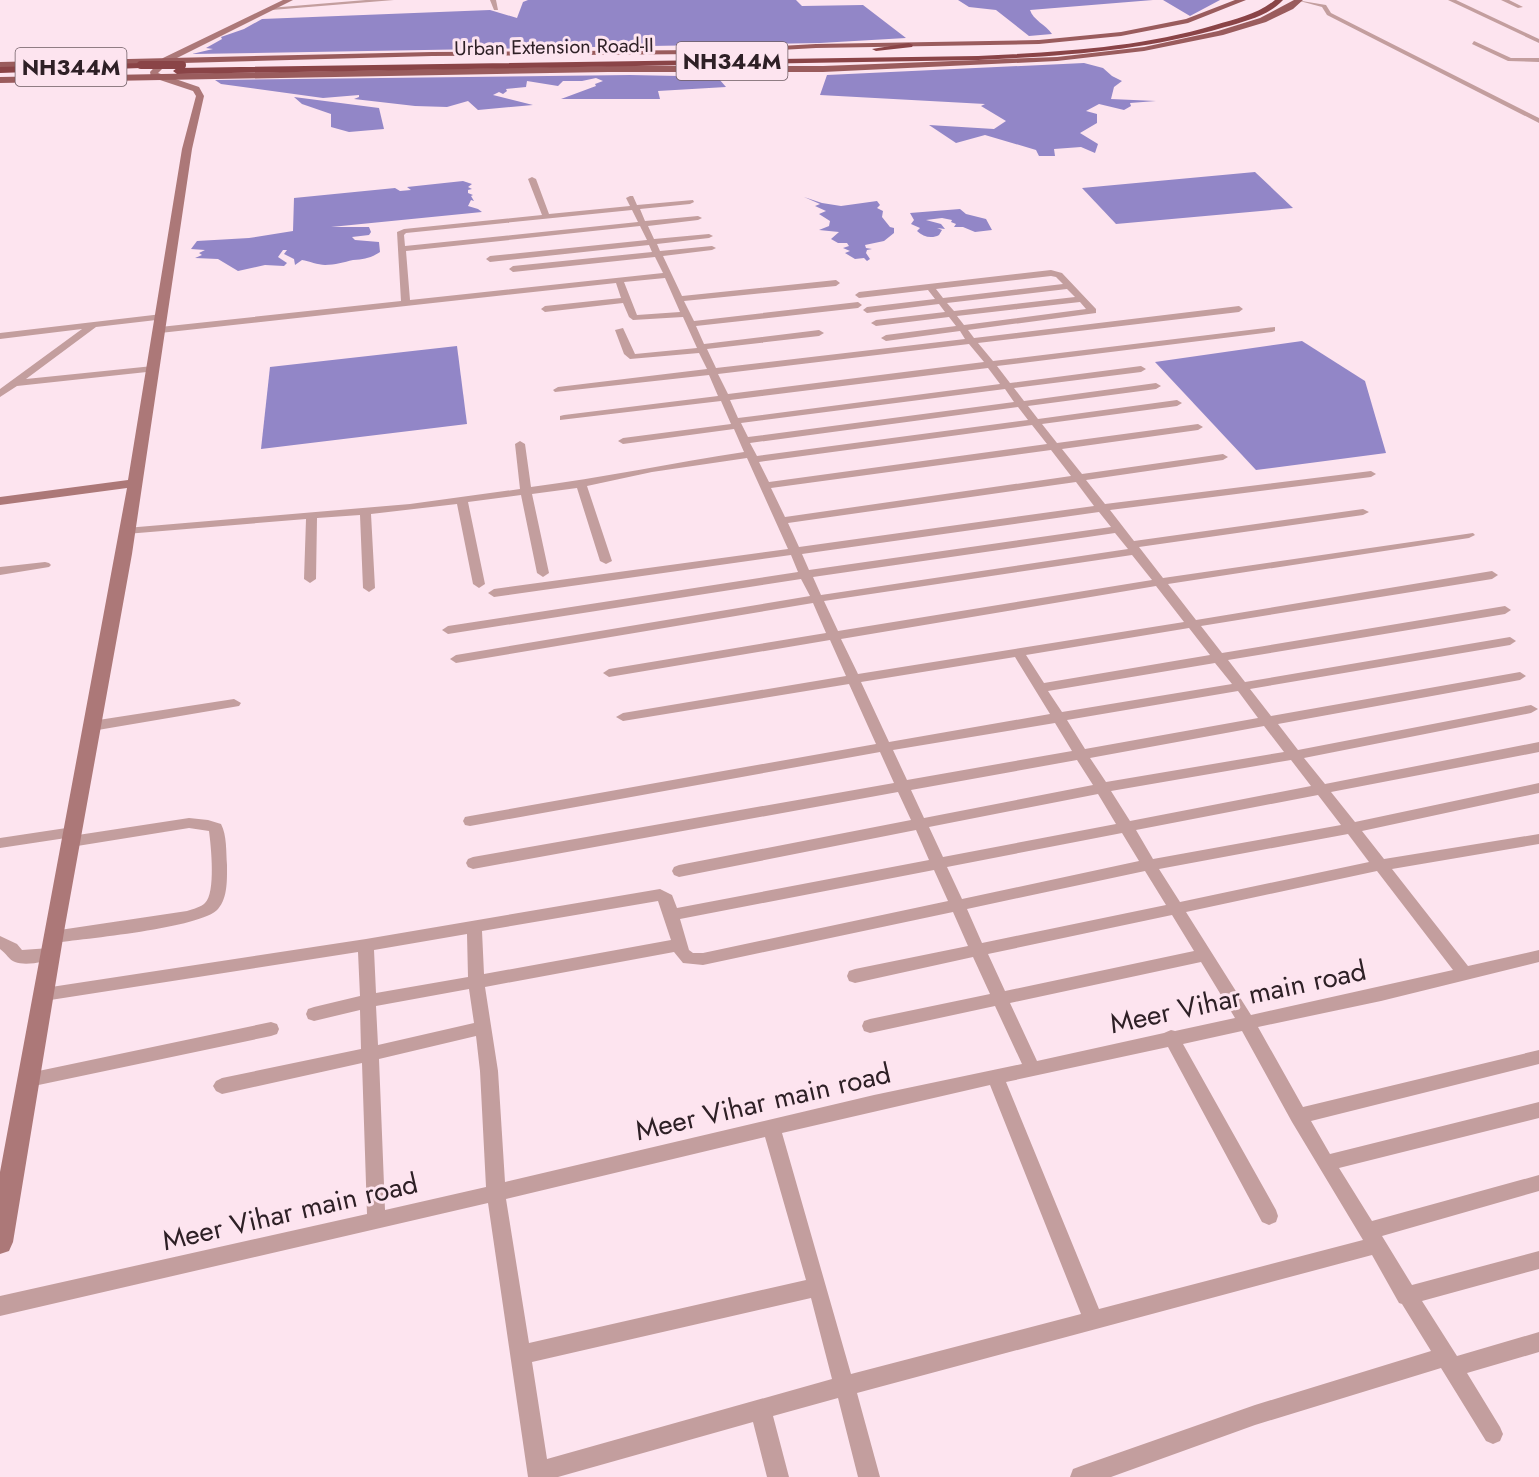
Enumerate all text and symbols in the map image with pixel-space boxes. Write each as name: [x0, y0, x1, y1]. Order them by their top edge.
street label: Urban Extension Road-II: [454, 31, 654, 63]
road number: NH344M: [676, 42, 788, 80]
road number: NH344M: [16, 48, 127, 86]
street label: Meer Vihar main road: [1106, 950, 1370, 1044]
street label: Meer Vihar main road: [631, 1053, 895, 1151]
street label: Meer Vihar main road: [158, 1163, 422, 1261]

